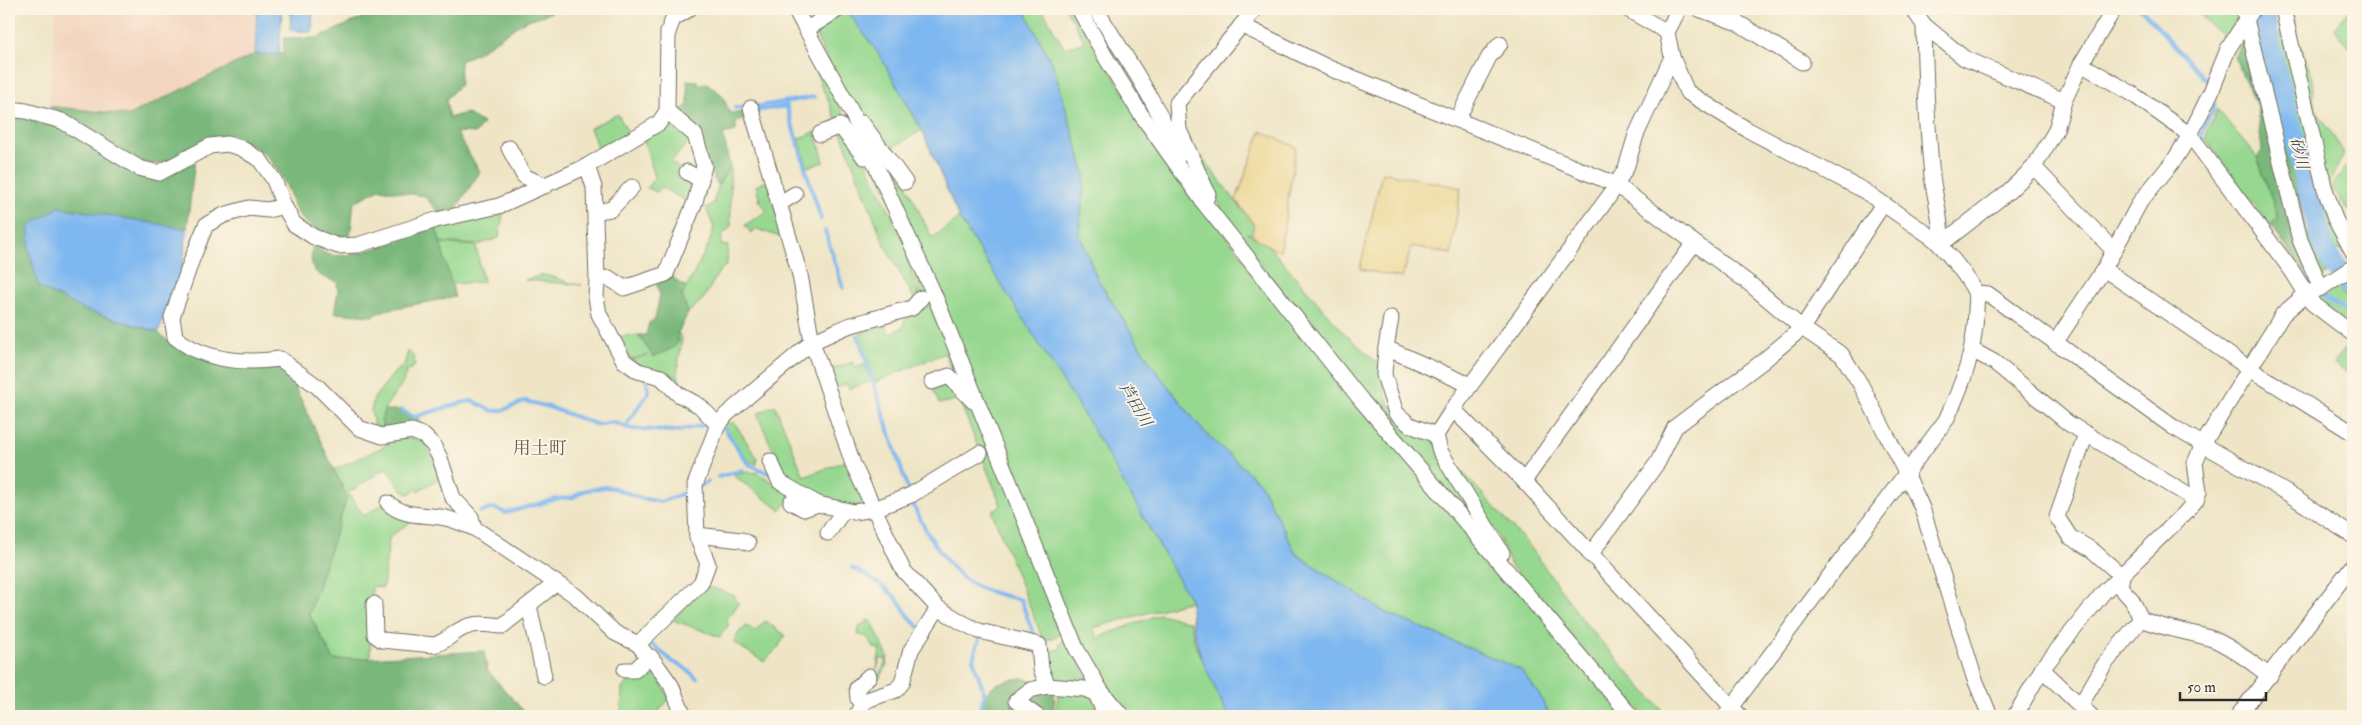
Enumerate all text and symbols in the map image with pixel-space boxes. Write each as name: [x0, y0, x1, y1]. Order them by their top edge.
water label: 砂川: [2285, 135, 2313, 173]
water label: 芦田川: [1114, 379, 1157, 432]
district label: 用土町: [513, 437, 567, 460]
scale bar: [2180, 670, 2266, 702]
text: 50 m: [2187, 678, 2216, 697]

